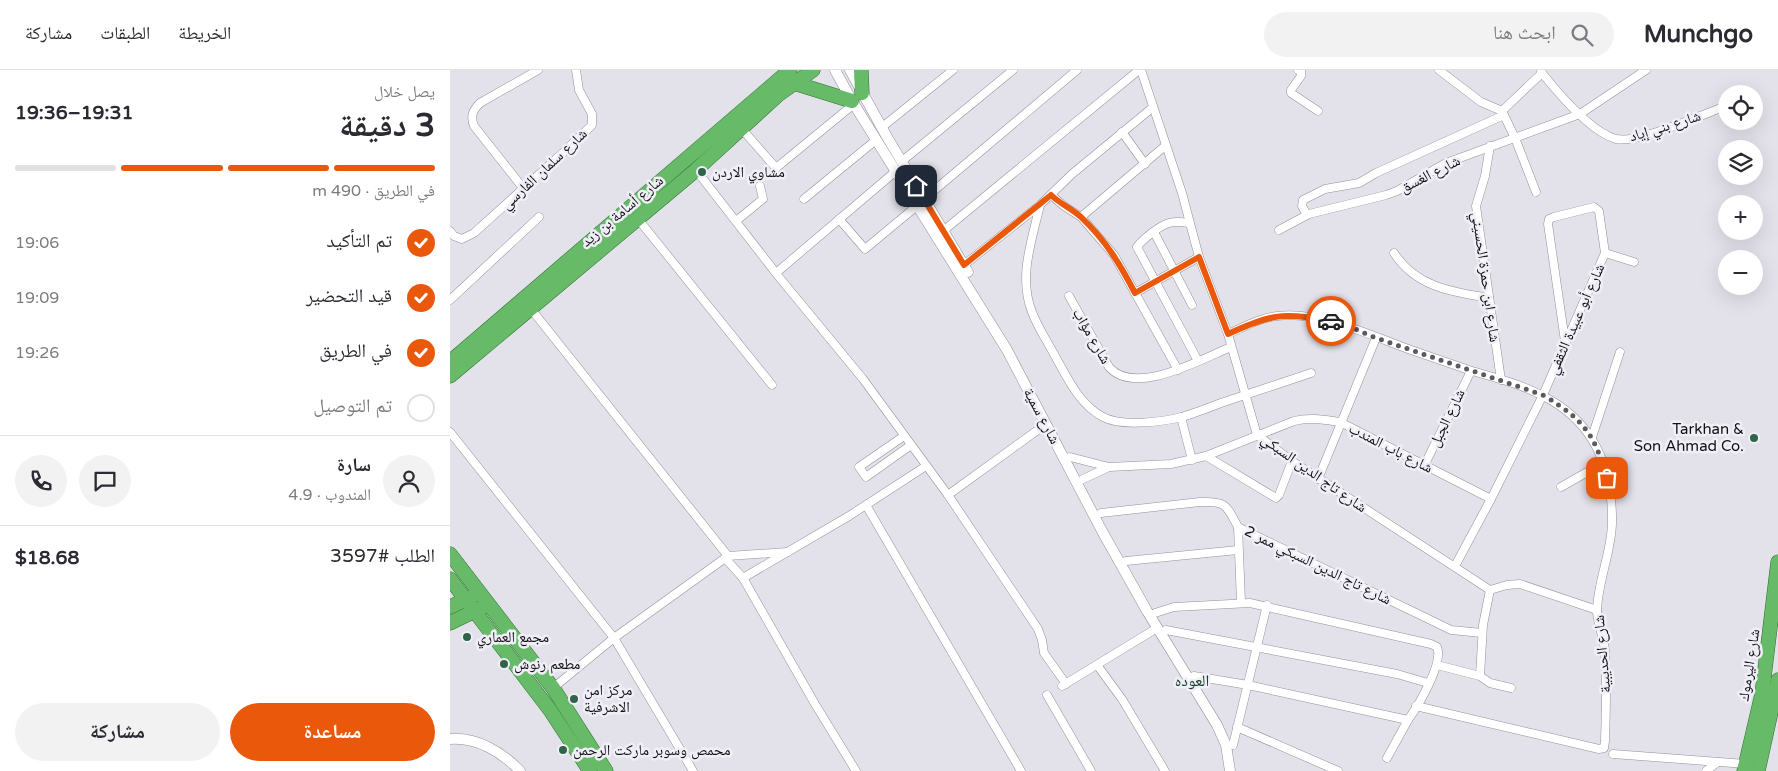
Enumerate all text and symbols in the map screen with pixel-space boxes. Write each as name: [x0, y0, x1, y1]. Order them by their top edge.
search box: [1264, 12, 1614, 57]
text: Munchgo: [1644, 20, 1753, 49]
icon: search: [1568, 21, 1596, 49]
text: مشاركة: [25, 22, 72, 44]
text: الطبقات: [100, 22, 150, 44]
text: الخريطة: [178, 22, 231, 44]
text: ابحث هنا: [1493, 22, 1556, 44]
text: يصل خلال: [374, 82, 435, 102]
map controls: [1718, 85, 1763, 295]
button: locate: [1718, 85, 1763, 130]
text: 19:31–19:36: [15, 102, 133, 124]
text: 3 دقيقة: [339, 107, 435, 145]
street label: شارع بني إياد: [1627, 107, 1704, 148]
street label: شارع سلمان الفارسي: [497, 124, 593, 215]
button: layers: [1718, 140, 1763, 185]
street label: شارع الغسق: [1397, 151, 1464, 198]
place label: مشاوي الاردن: [712, 163, 785, 184]
pin: [895, 165, 937, 207]
marker: مشاوي الاردن: [696, 166, 708, 178]
street label: شارع أسامة بن زيد: [577, 171, 668, 251]
icon: home: [902, 172, 930, 200]
text: في الطريق · 490 m: [312, 181, 435, 201]
button: +: [1718, 195, 1763, 240]
street label: شارع ابن حمزة الحسيني: [1465, 211, 1504, 344]
icon: check: [407, 229, 435, 257]
text: تم التأكيد: [327, 230, 392, 252]
text: 19:06: [15, 233, 59, 253]
button: −: [1718, 250, 1763, 295]
street label: شارع أبو عبيدة الثقفي: [1543, 261, 1611, 378]
icon: check: [407, 284, 435, 312]
text: قيد التحضير: [306, 285, 392, 307]
text: 19:09: [15, 288, 59, 308]
courier: [1306, 296, 1356, 346]
street label: شارع مؤاب: [1068, 305, 1115, 368]
icon: car: [1317, 307, 1345, 335]
icon: check: [407, 339, 435, 367]
text: في الطريق: [319, 340, 392, 362]
text: 19:26: [15, 343, 59, 363]
street label: شارع سمية: [1019, 385, 1064, 448]
street label: شارع الجبل: [1425, 386, 1470, 450]
text: تم التوصيل: [313, 395, 392, 417]
street label: شارع باب المندب: [1346, 419, 1436, 478]
place label: Tarkhan & Son Ahmad Co.: [1634, 420, 1744, 455]
street label: شارع تاج الدين السبكي: [1256, 430, 1370, 519]
marker: Tarkhan & Son Ahmad Co.: [1748, 432, 1760, 444]
text: سارة: [337, 454, 371, 476]
button: phone: [15, 455, 67, 507]
button: chat: [79, 455, 131, 507]
button: person: [383, 455, 435, 507]
pin: [1586, 457, 1628, 499]
icon: bag: [1593, 464, 1621, 492]
text: المندوب · 4.9: [288, 485, 371, 505]
street label: شارع تاج الدين السبكي ممر 2: [1240, 522, 1394, 611]
text: الطلب #3597: [330, 545, 435, 567]
text: $18.68: [15, 547, 79, 569]
street label: شارع الحديبية: [1590, 614, 1615, 694]
street label: شارع اليرموك: [1734, 627, 1765, 703]
place label: مجمع العماري: [477, 628, 549, 649]
marker: مجمع العماري: [461, 631, 473, 643]
place label: مطعم رنوش: [514, 655, 581, 674]
marker: مطعم رنوش: [498, 658, 510, 670]
district label: العوده: [1175, 671, 1209, 691]
place label: مركز امن الاشرفية: [584, 681, 632, 716]
marker: مركز امن الاشرفية: [568, 693, 580, 705]
button: مشاركة: [15, 703, 220, 761]
button: مساعدة: [230, 703, 435, 761]
place label: محمص وسوبر ماركت الرحمن: [573, 741, 731, 760]
marker: محمص وسوبر ماركت الرحمن: [557, 744, 569, 756]

